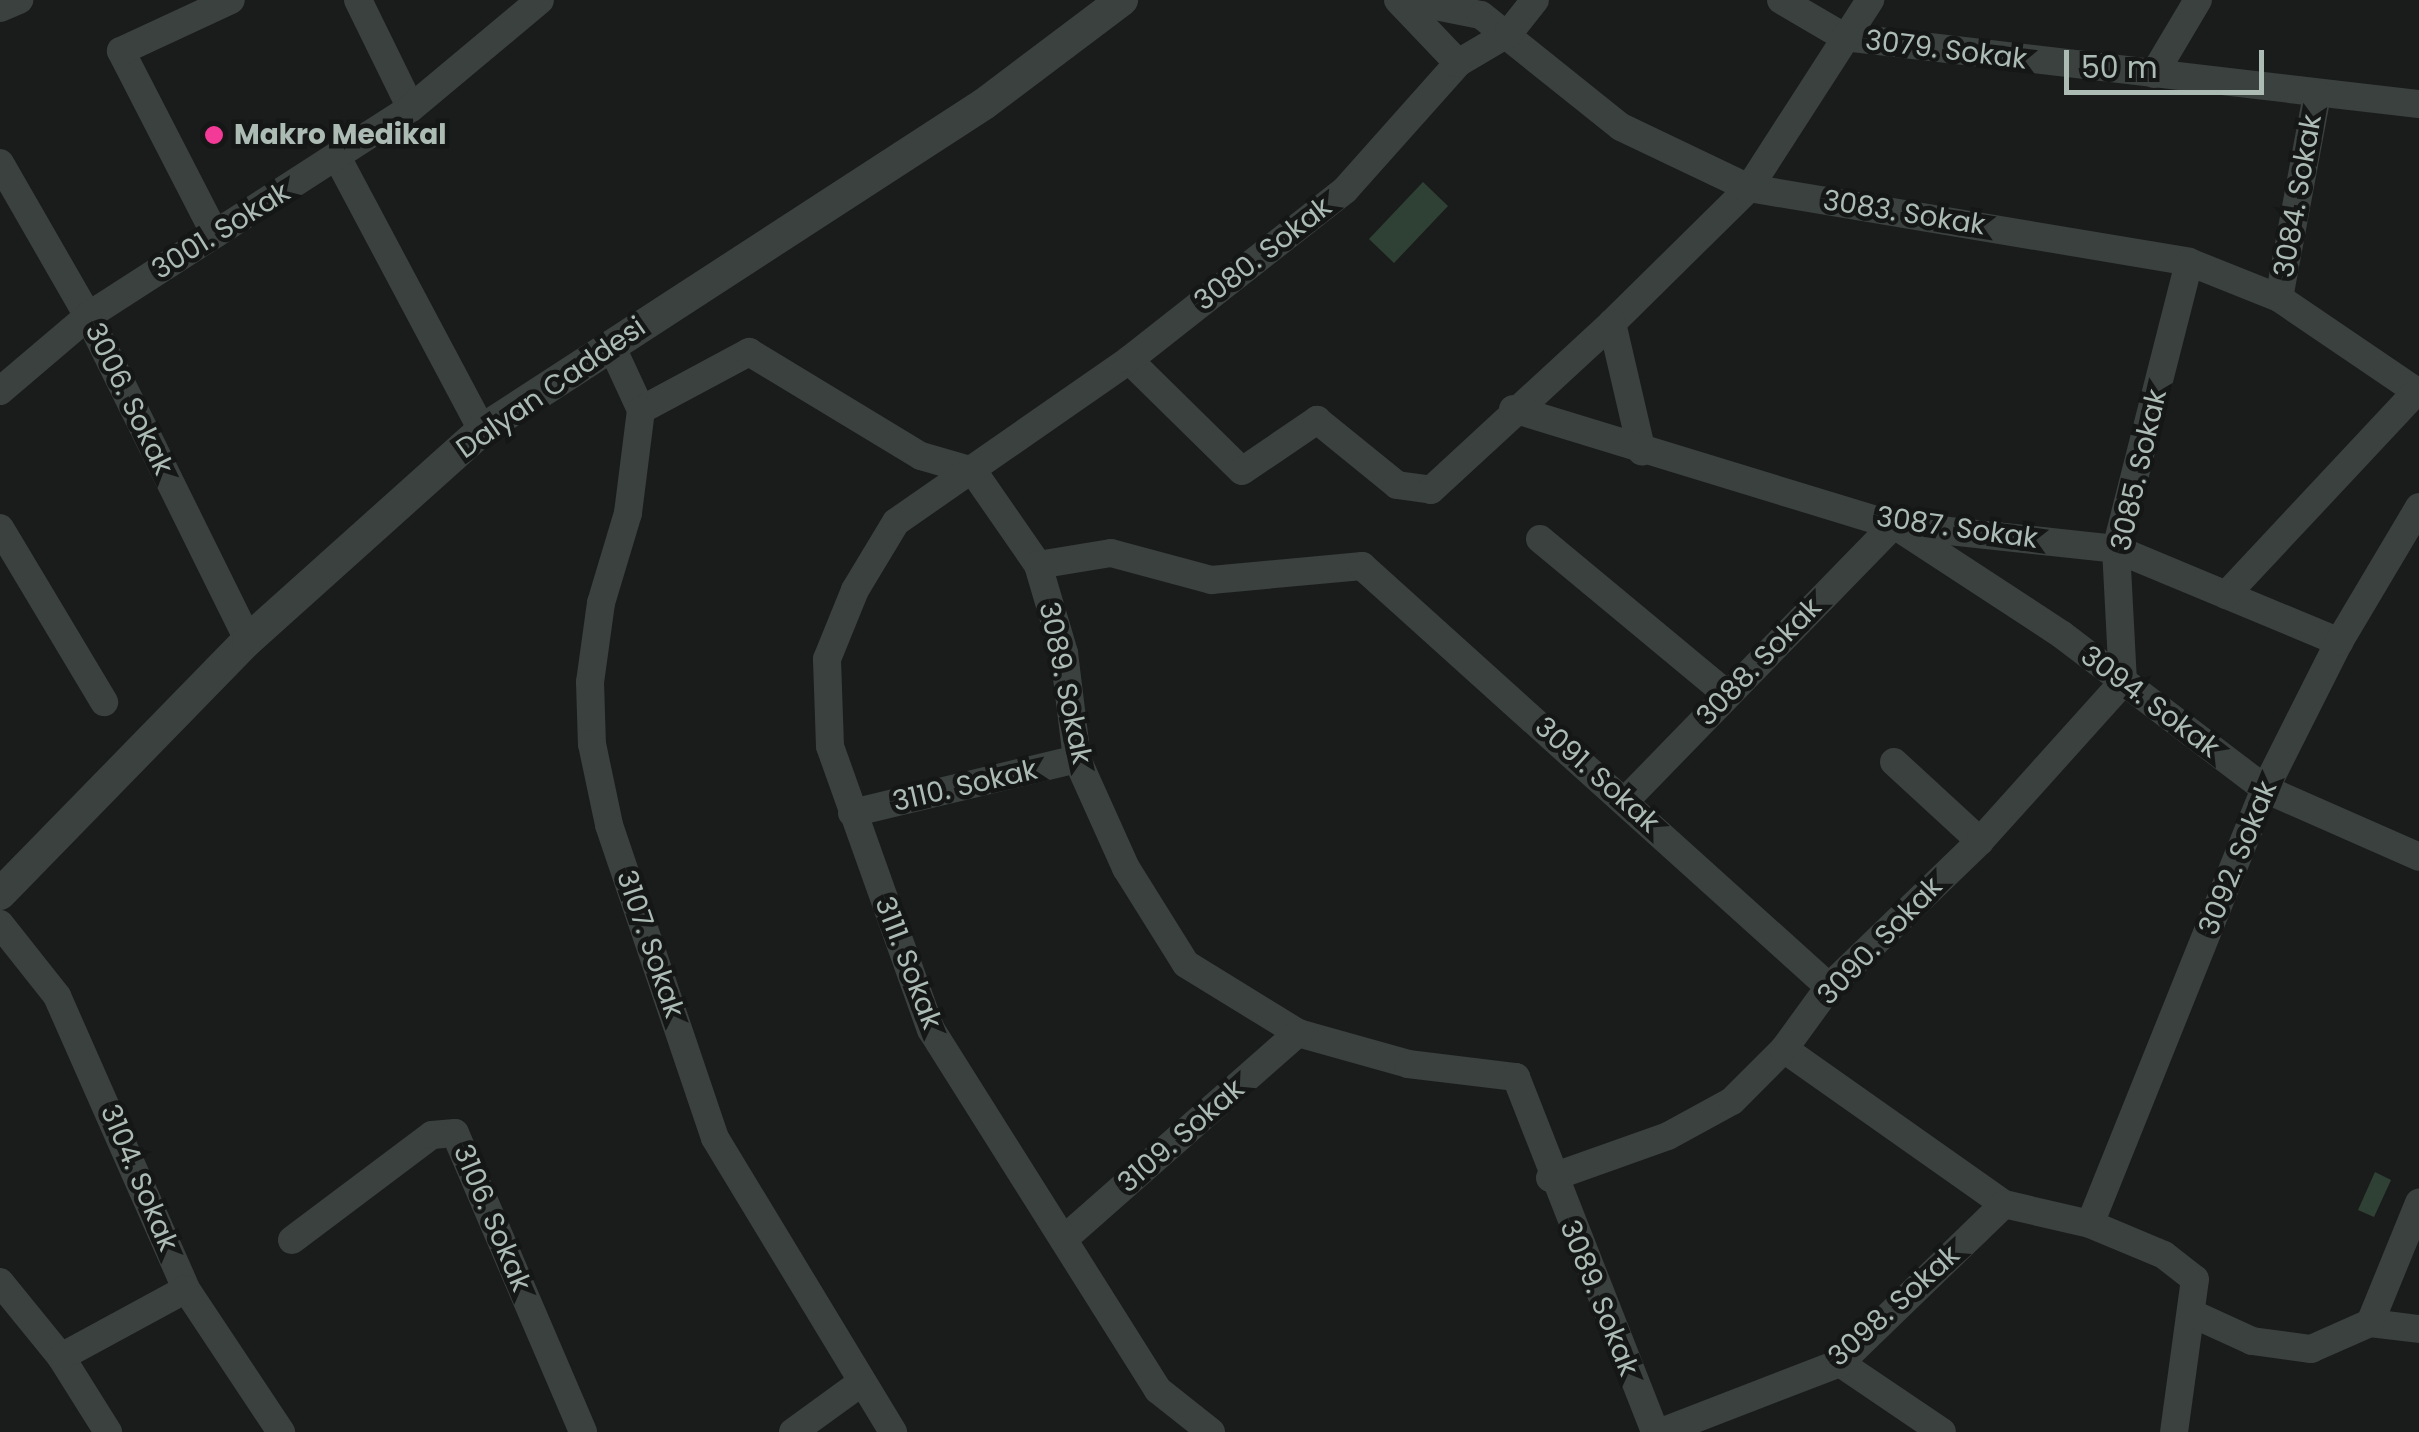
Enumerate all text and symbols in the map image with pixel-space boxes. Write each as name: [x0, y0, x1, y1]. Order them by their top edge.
street label: 3079. Sokak: [1863, 23, 2029, 77]
scale bar: [2069, 30, 2269, 92]
text: 50 m: [2081, 46, 2158, 89]
street label: 3084. Sokak: [2267, 112, 2329, 280]
place label: Makro Medikal: [234, 118, 447, 152]
marker: Makro Medikal: [203, 124, 225, 146]
street label: 3001. Sokak: [146, 175, 296, 287]
street label: 3083. Sokak: [1821, 184, 1987, 242]
street label: 3080. Sokak: [1188, 190, 1338, 318]
street label: Dalyan Caddesi: [450, 310, 652, 466]
street label: 3006. Sokak: [78, 318, 180, 480]
street label: 3085. Sokak: [2104, 386, 2174, 554]
street label: 3087. Sokak: [1874, 500, 2040, 556]
street label: 3088. Sokak: [1690, 591, 1828, 733]
street label: 3089. Sokak: [1031, 599, 1099, 767]
street label: 3094. Sokak: [2074, 639, 2226, 765]
street label: 3091. Sokak: [1528, 710, 1666, 840]
street label: 3110. Sokak: [889, 753, 1041, 819]
street label: 3092. Sokak: [2192, 776, 2284, 940]
street label: 3107. Sokak: [609, 866, 691, 1022]
street label: 3090. Sokak: [1811, 870, 1949, 1012]
street label: 3111. Sokak: [867, 892, 949, 1034]
street label: 3109. Sokak: [1111, 1072, 1251, 1200]
street label: 3104. Sokak: [93, 1100, 185, 1256]
street label: 3106. Sokak: [446, 1140, 538, 1296]
street label: 3089. Sokak: [1553, 1215, 1645, 1381]
street label: 3098. Sokak: [1821, 1238, 1967, 1374]

